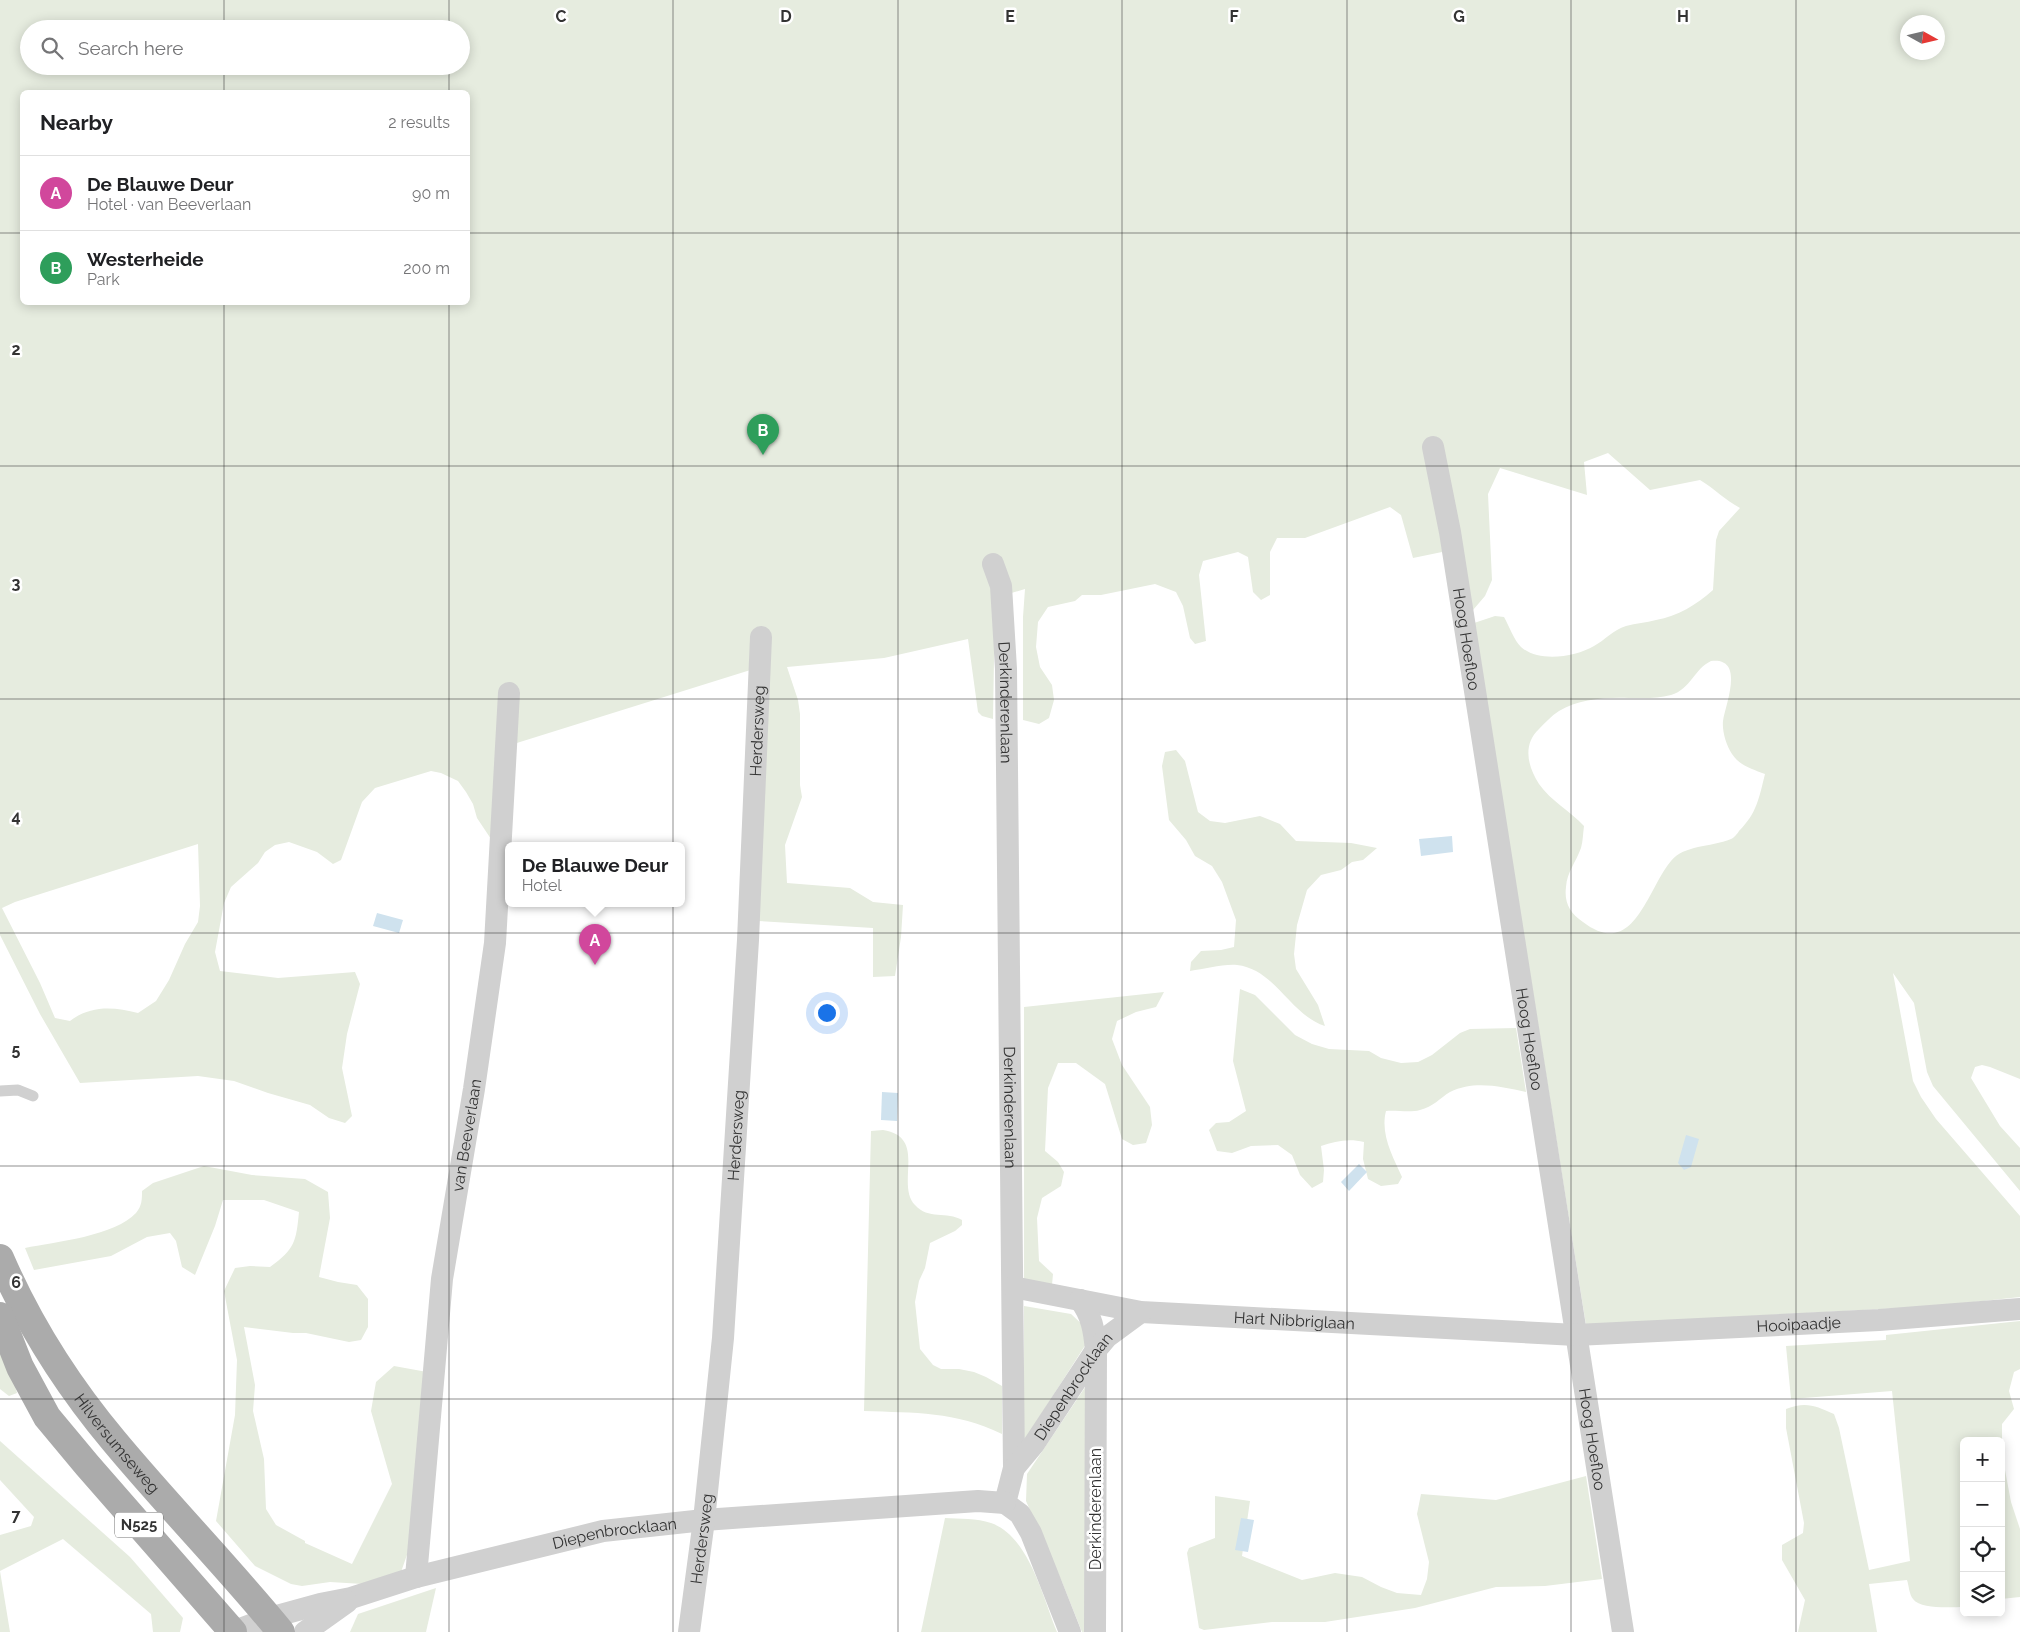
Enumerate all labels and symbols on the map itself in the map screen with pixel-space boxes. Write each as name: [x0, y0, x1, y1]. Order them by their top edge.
text: C: [556, 7, 567, 26]
text: D: [780, 7, 792, 26]
text: E: [1005, 7, 1015, 26]
text: F: [1229, 7, 1239, 26]
text: G: [1453, 7, 1465, 26]
text: H: [1677, 7, 1689, 26]
north arrow: [1900, 15, 1945, 60]
text: 2: [11, 340, 21, 359]
pin: B: [747, 414, 779, 455]
text: 3: [12, 574, 21, 593]
street label: Hoog Hoefloo: [1449, 586, 1484, 692]
street label: Derkinderenlaan: [994, 641, 1016, 764]
street label: Herdersweg: [746, 685, 769, 777]
text: 4: [11, 807, 21, 826]
pin: A: [579, 924, 611, 965]
street label: Hoog Hoefloo: [1512, 986, 1547, 1092]
your location: [814, 1000, 840, 1026]
text: 5: [12, 1040, 21, 1059]
street label: Derkinderenlaan: [1000, 1046, 1020, 1169]
street label: van Beeverlaan: [448, 1078, 485, 1193]
street label: Herdersweg: [724, 1089, 749, 1181]
text: 6: [11, 1273, 21, 1292]
street label: Hart Nibbriglaan: [1233, 1308, 1355, 1333]
street label: Hooipaadje: [1756, 1313, 1841, 1336]
street label: Diepenbrocklaan: [1030, 1329, 1117, 1444]
street label: Hoog Hoefloo: [1575, 1387, 1610, 1492]
street label: Hilversumseweg: [70, 1390, 163, 1497]
street label: Derkinderenlaan: [1086, 1448, 1105, 1570]
street label: Herdersweg: [687, 1493, 717, 1585]
text: 7: [12, 1506, 21, 1525]
road number: N525: [115, 1512, 163, 1538]
street label: Diepenbrocklaan: [550, 1514, 678, 1553]

